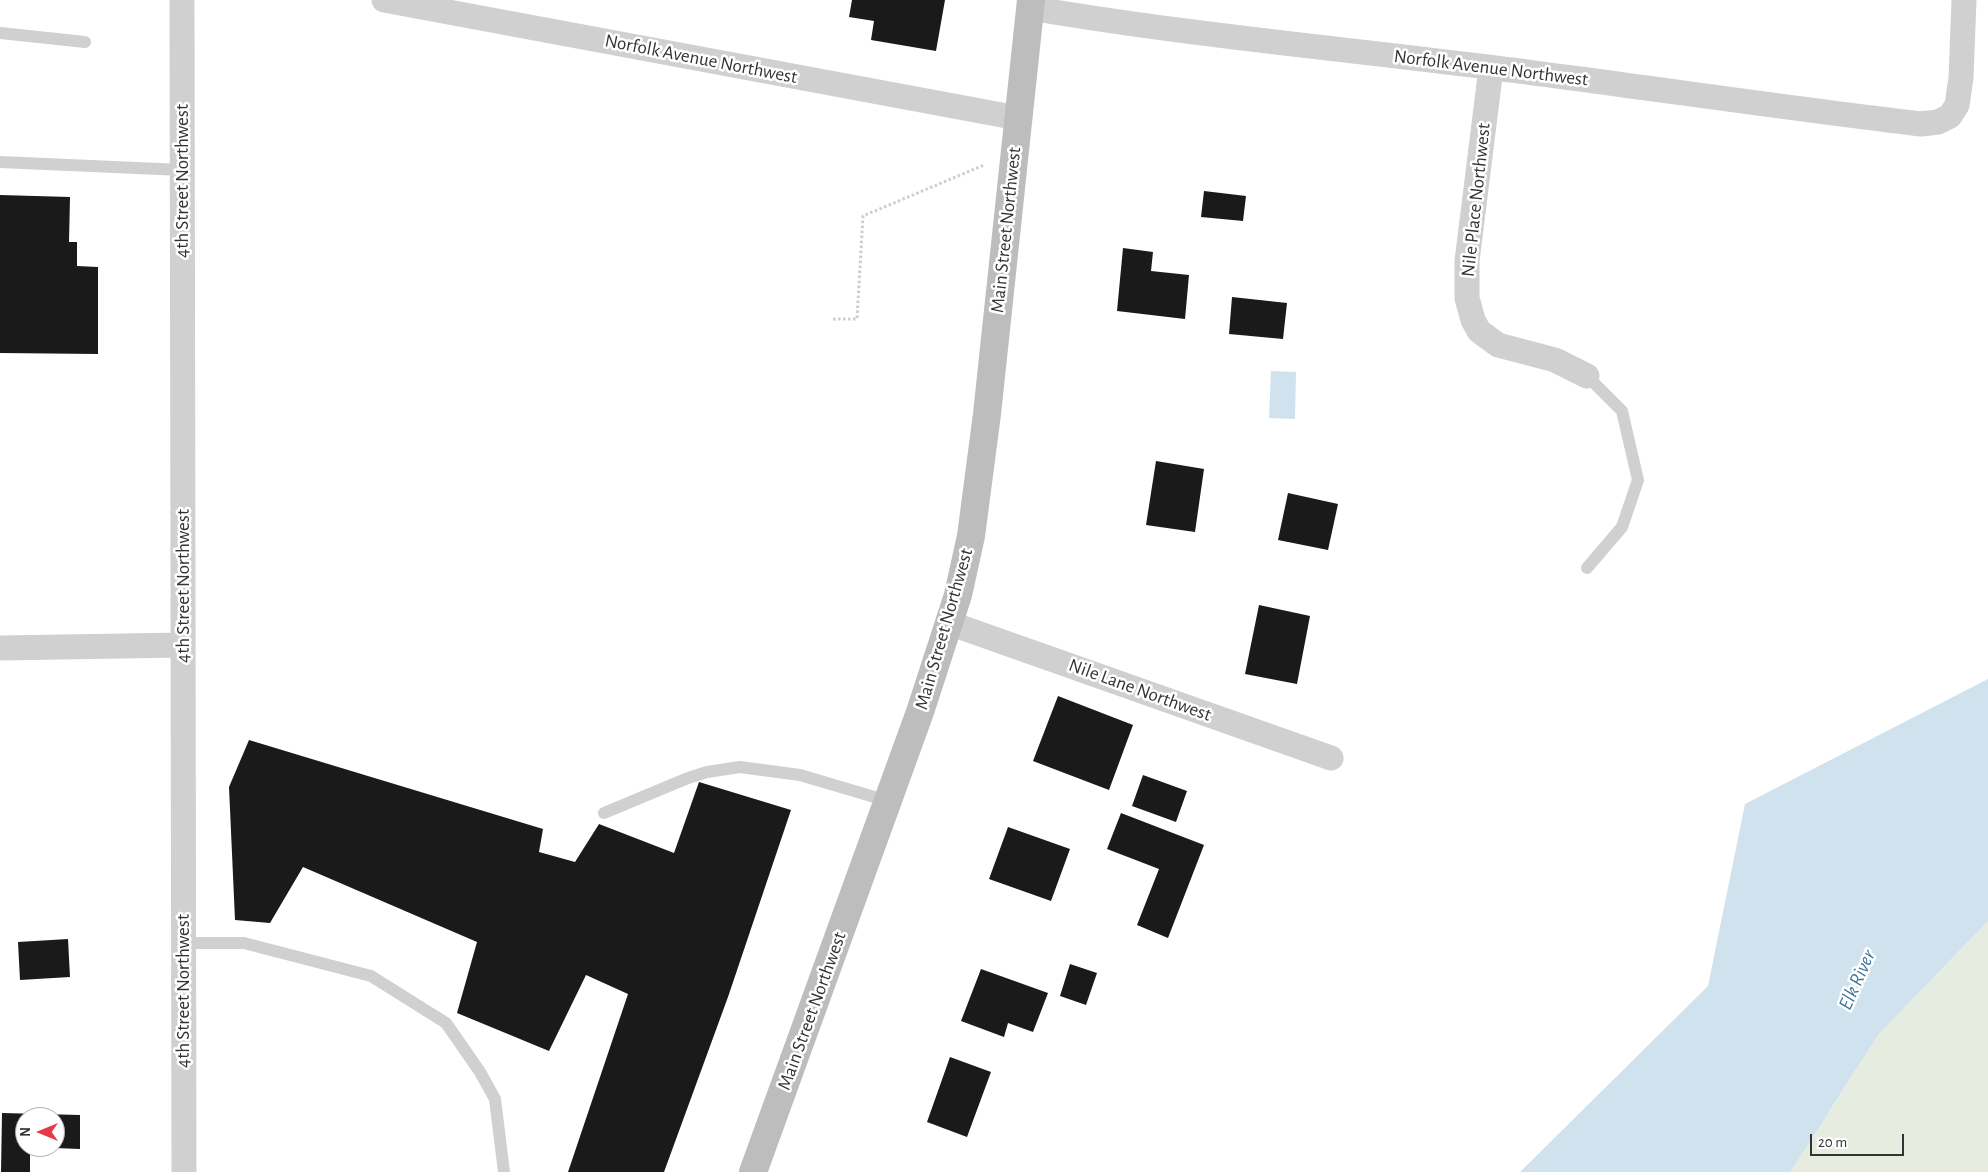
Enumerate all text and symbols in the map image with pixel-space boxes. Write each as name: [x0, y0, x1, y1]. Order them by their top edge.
street label: Norfolk Avenue Northwest: [603, 29, 799, 89]
street label: Norfolk Avenue Northwest: [1393, 45, 1589, 91]
street label: 4th Street Northwest: [171, 104, 193, 258]
street label: Nile Place Northwest: [1457, 122, 1495, 278]
street label: Main Street Northwest: [986, 146, 1026, 314]
street label: 4th Street Northwest: [172, 509, 194, 663]
street label: Main Street Northwest: [910, 546, 978, 712]
street label: Nile Lane Northwest: [1066, 654, 1214, 726]
street label: 4th Street Northwest: [172, 914, 194, 1068]
street label: Main Street Northwest: [773, 929, 851, 1093]
water label: Elk River: [1833, 946, 1881, 1014]
north arrow: [15, 1107, 65, 1157]
scale bar: [1813, 1124, 1907, 1156]
text: N: [19, 1127, 33, 1137]
text: 20 m: [1818, 1135, 1847, 1150]

